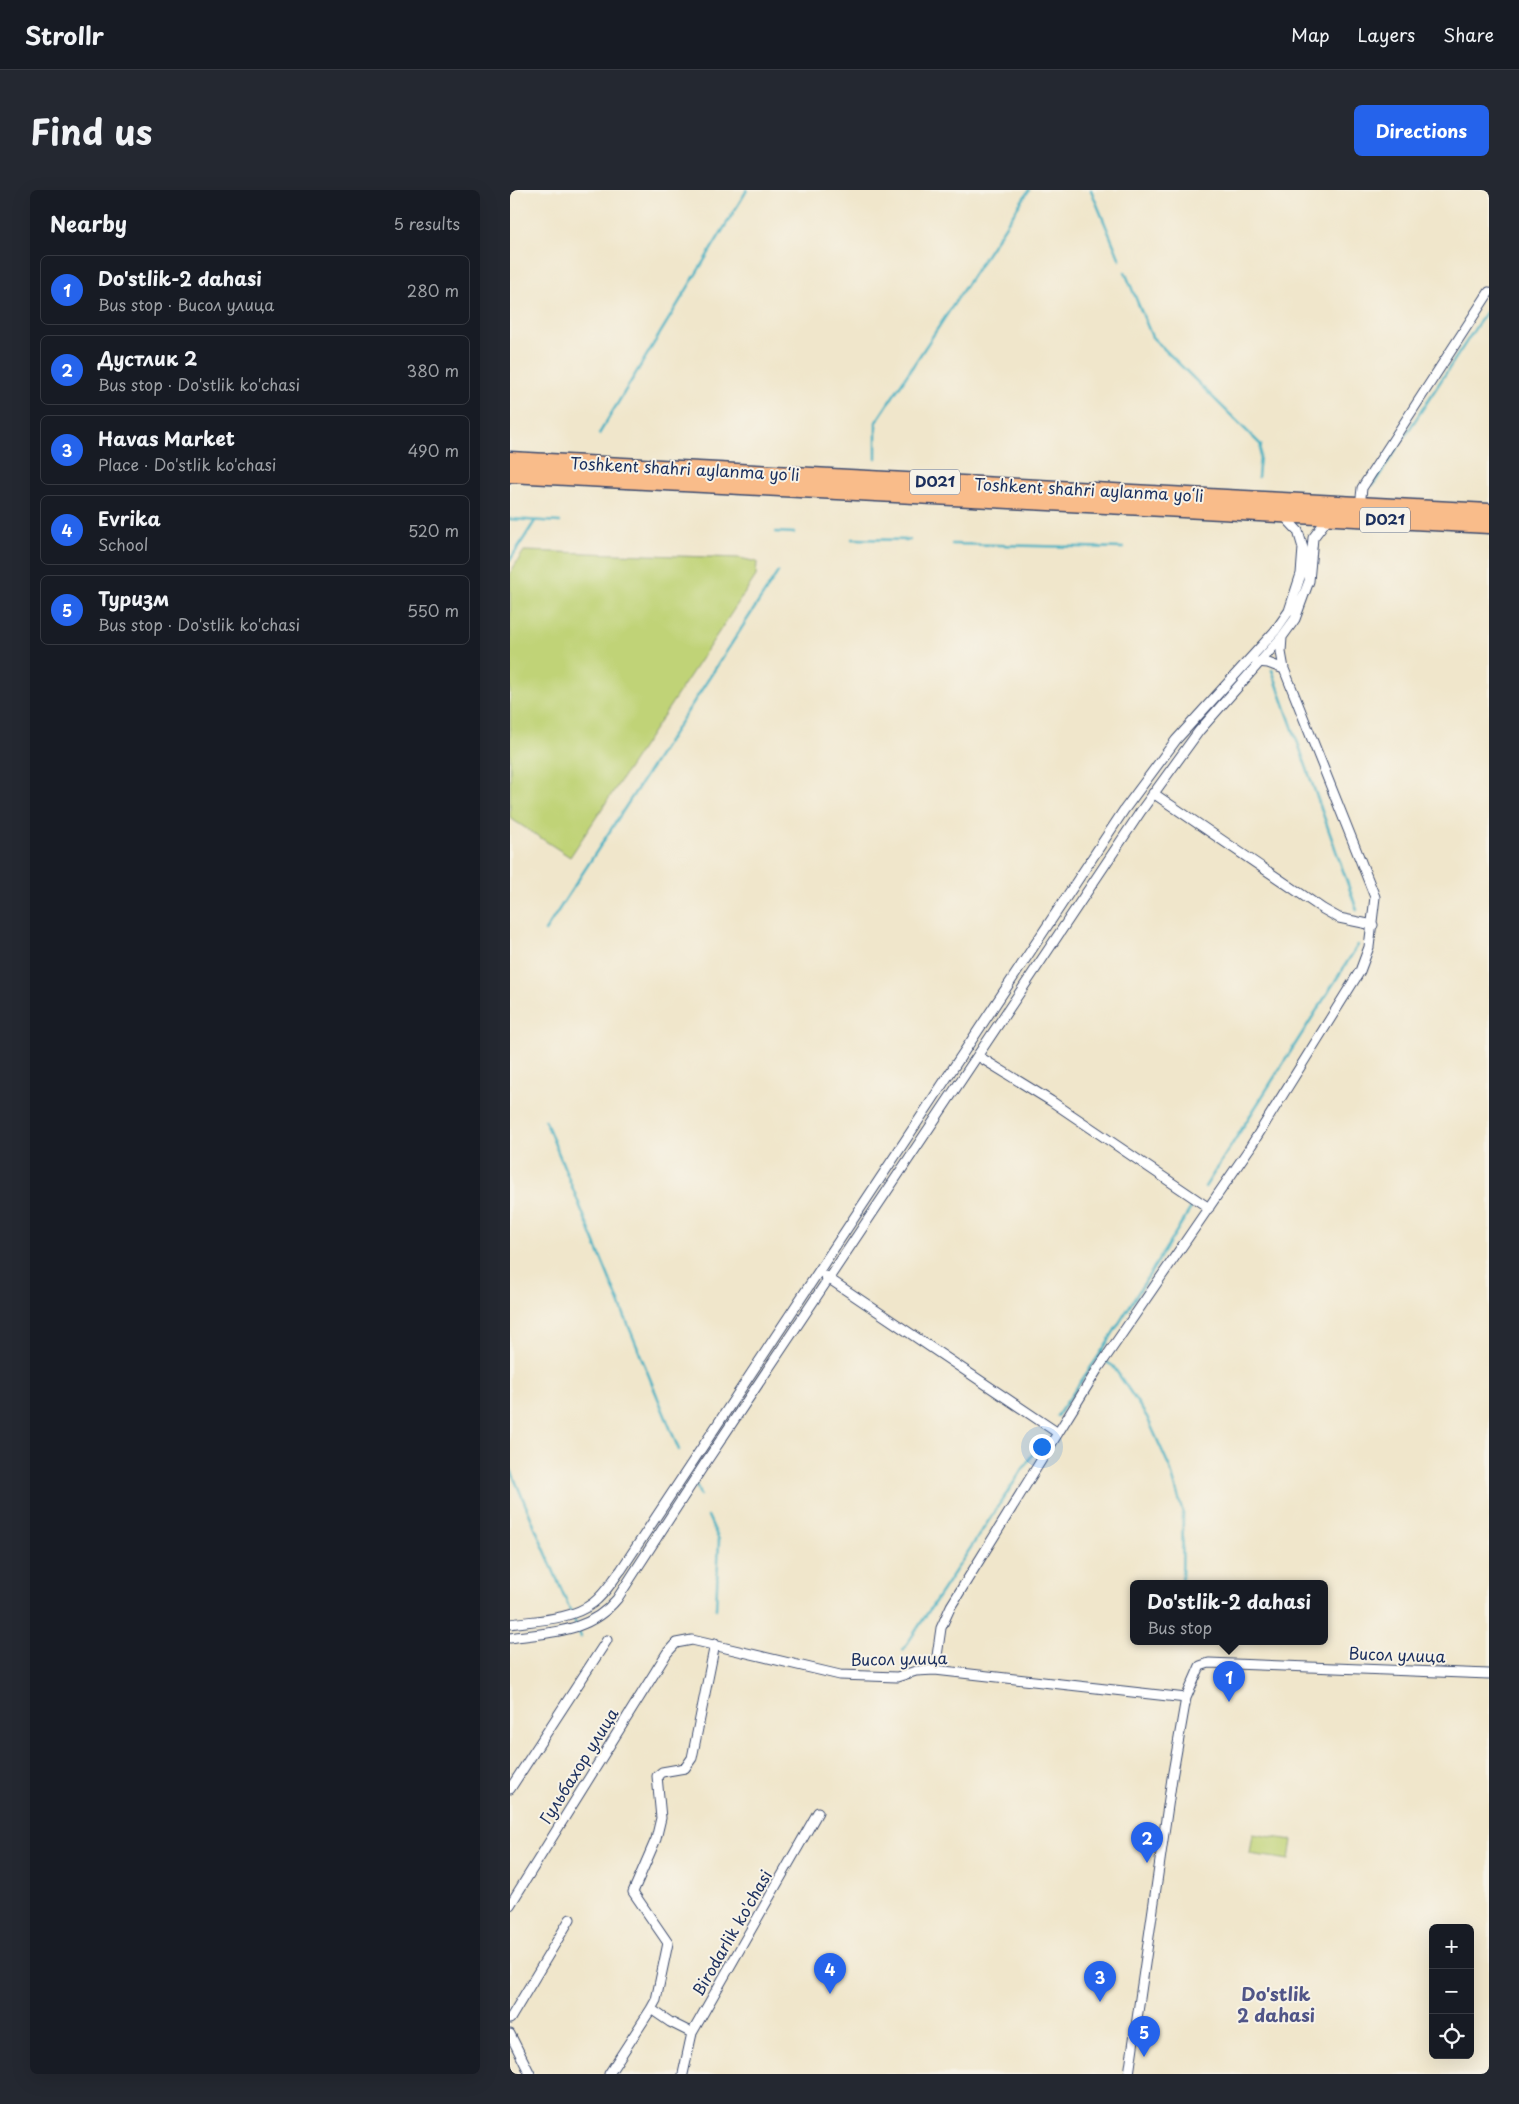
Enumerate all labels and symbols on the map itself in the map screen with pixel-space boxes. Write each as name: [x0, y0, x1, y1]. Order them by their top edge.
street label: Toshkent shahri aylanma yoʻli: [570, 450, 800, 486]
road number: D021: [910, 470, 960, 494]
street label: Toshkent shahri aylanma yoʻli: [974, 471, 1204, 507]
road number: D021: [1360, 508, 1410, 532]
your location: [1029, 1434, 1055, 1460]
street label: Висол улица: [1348, 1640, 1446, 1668]
street label: Висол улица: [850, 1645, 948, 1671]
pin: 1: [1213, 1661, 1245, 1702]
street label: Гульбахор улица: [533, 1703, 623, 1828]
pin: 2: [1131, 1822, 1163, 1863]
street label: Birodarlik ko'chasi: [685, 1865, 777, 2000]
pin: 4: [814, 1953, 846, 1994]
pin: 3: [1084, 1961, 1116, 2002]
district label: Do'stlik 2 dahasi: [1237, 1980, 1315, 2028]
pin: 5: [1128, 2016, 1160, 2057]

